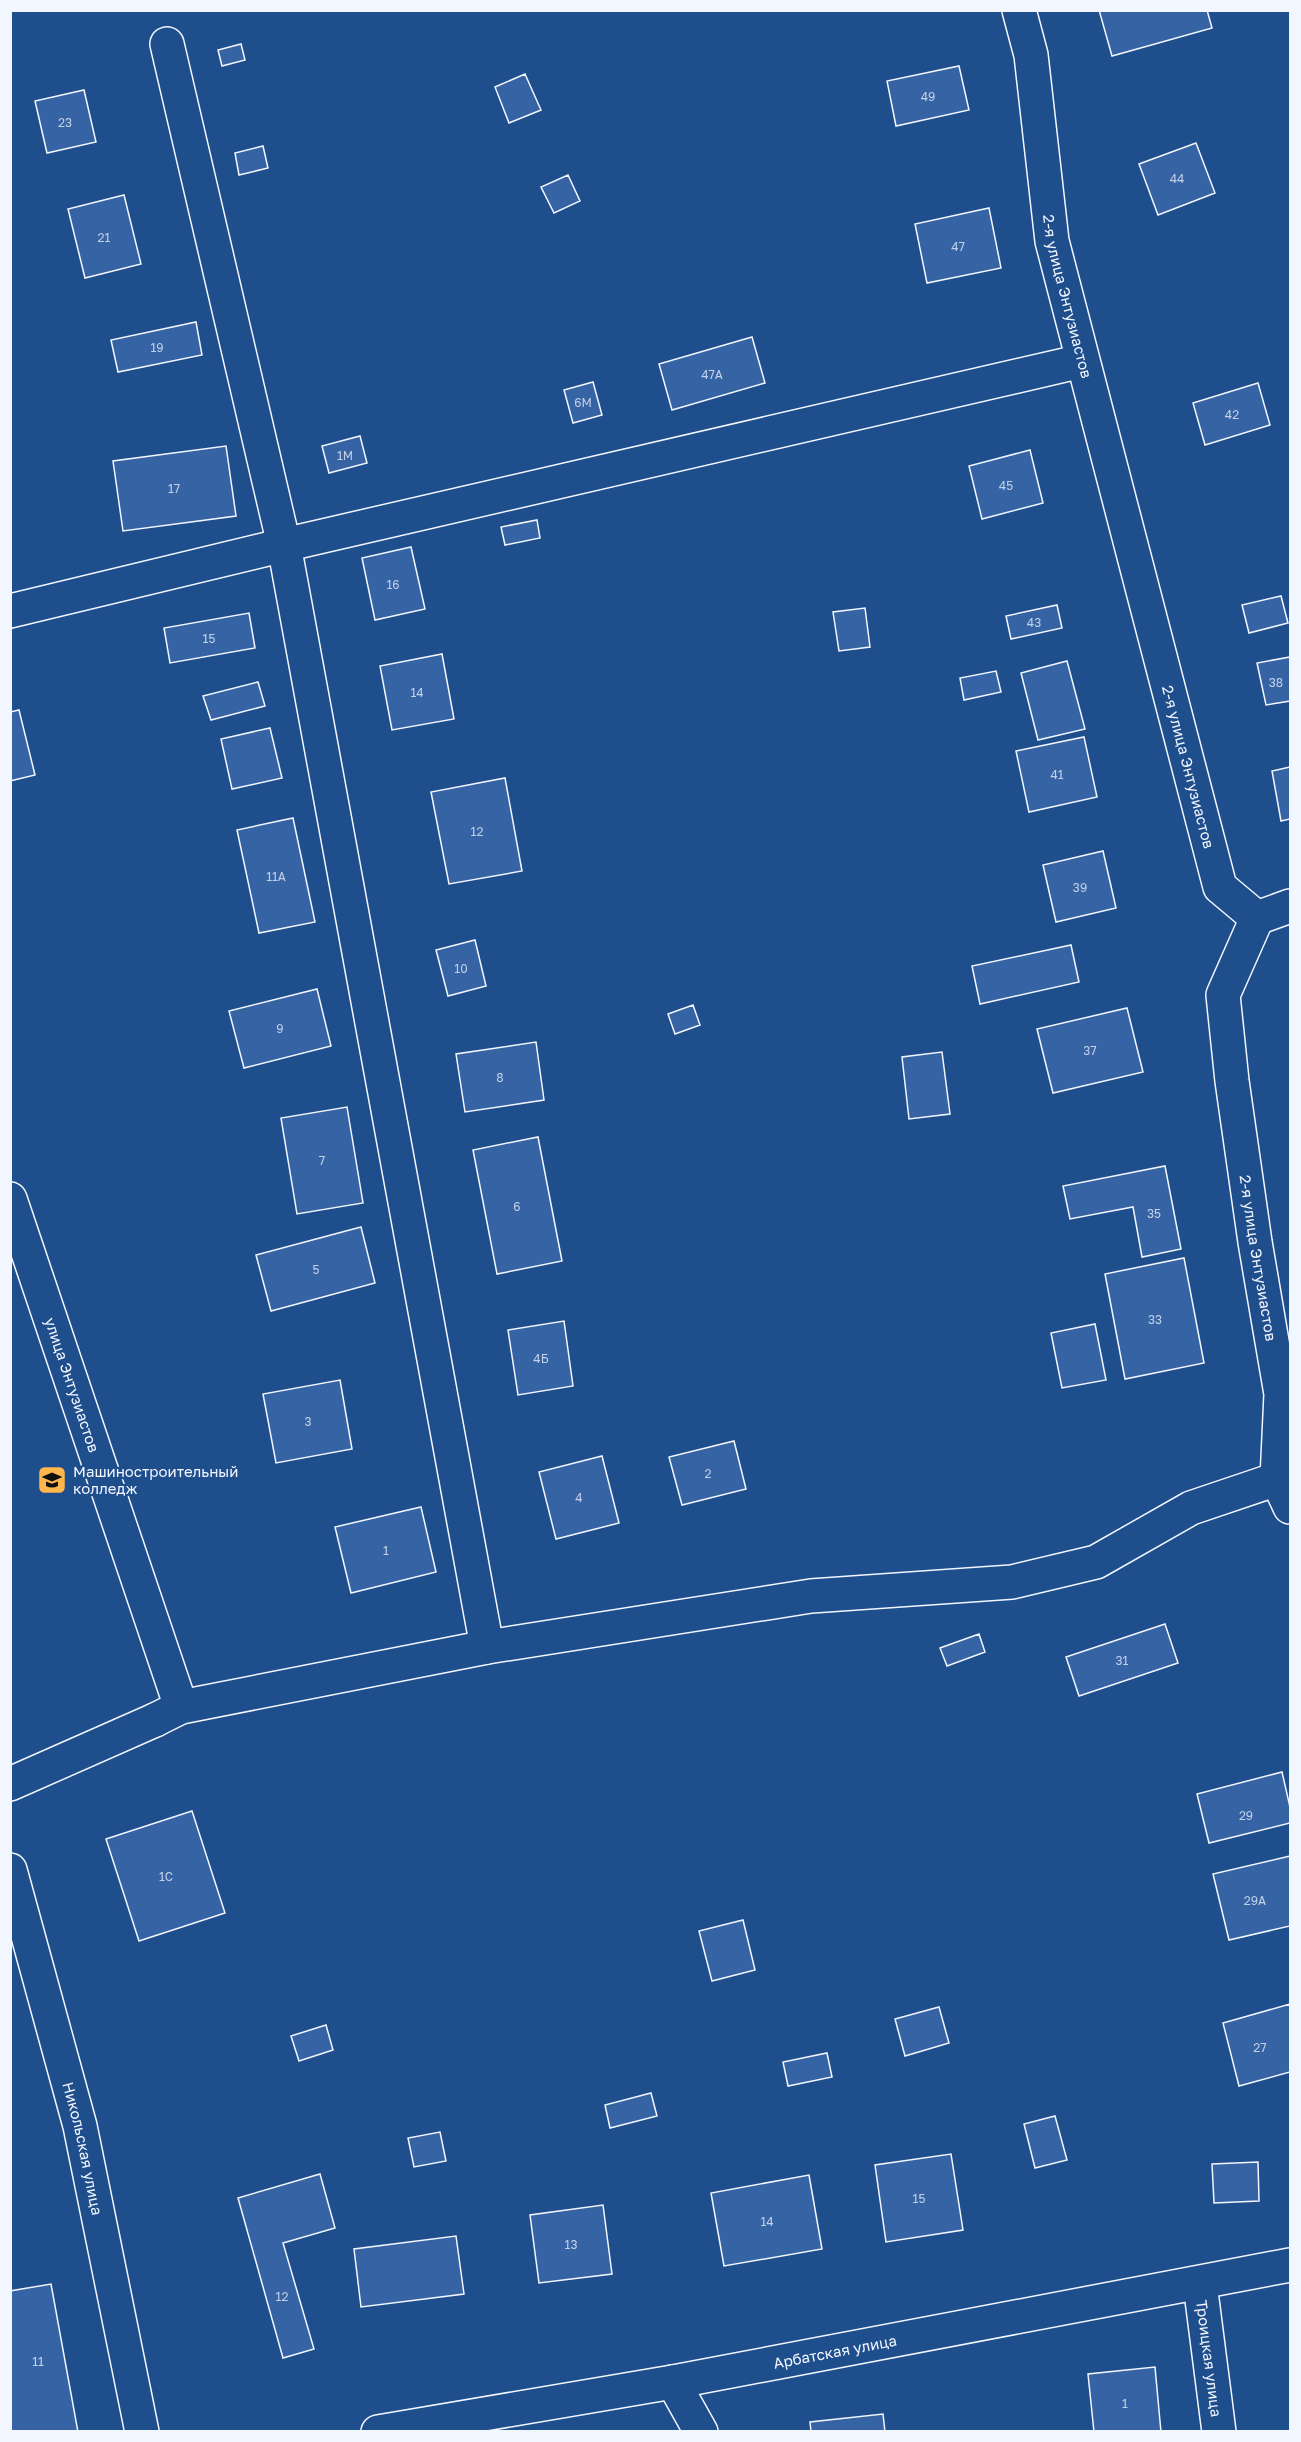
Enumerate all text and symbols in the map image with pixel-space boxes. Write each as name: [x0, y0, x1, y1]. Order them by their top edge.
house number: 49: [921, 89, 935, 104]
house number: 23: [58, 115, 72, 130]
house number: 44: [1170, 171, 1184, 186]
street label: 2-я улица Энтузиастов: [1040, 213, 1096, 380]
house number: 21: [98, 230, 111, 245]
house number: 47: [951, 239, 965, 254]
house number: 19: [150, 340, 164, 355]
house number: 47А: [701, 367, 723, 382]
house number: 6М: [574, 395, 592, 410]
house number: 42: [1225, 407, 1239, 422]
house number: 1М: [337, 448, 353, 463]
house number: 45: [999, 478, 1013, 493]
house number: 17: [168, 481, 180, 496]
house number: 16: [386, 577, 400, 592]
house number: 43: [1027, 615, 1041, 630]
house number: 15: [203, 631, 215, 646]
house number: 38: [1269, 675, 1283, 690]
street label: 2-я улица Энтузиастов: [1159, 683, 1219, 850]
house number: 14: [410, 685, 424, 700]
house number: 41: [1050, 767, 1064, 782]
house number: 12: [471, 824, 483, 839]
house number: 11А: [266, 869, 286, 884]
house number: 39: [1073, 880, 1087, 895]
house number: 10: [454, 961, 468, 976]
house number: 9: [276, 1021, 284, 1036]
house number: 37: [1083, 1043, 1097, 1058]
house number: 8: [496, 1070, 504, 1085]
house number: 7: [319, 1153, 325, 1168]
street label: 2-я улица Энтузиастов: [1237, 1174, 1281, 1342]
house number: 6: [513, 1199, 521, 1214]
house number: 35: [1147, 1206, 1161, 1221]
house number: 5: [313, 1262, 320, 1277]
house number: 33: [1148, 1312, 1162, 1327]
street label: улица Энтузиастов: [41, 1315, 104, 1455]
house number: 4Б: [533, 1351, 549, 1366]
house number: 3: [304, 1414, 312, 1429]
place label: Машиностроительный колледж: [73, 1462, 238, 1497]
school or university icon: Машиностроительный колледж: [36, 1464, 68, 1496]
house number: 2: [705, 1466, 712, 1481]
house number: 4: [575, 1490, 583, 1505]
house number: 1: [383, 1543, 389, 1558]
house number: 31: [1116, 1653, 1129, 1668]
house number: 29: [1239, 1808, 1253, 1823]
house number: 1С: [159, 1869, 173, 1884]
house number: 29А: [1244, 1893, 1266, 1908]
house number: 27: [1253, 2040, 1267, 2055]
street label: Никольская улица: [59, 2080, 107, 2217]
house number: 15: [913, 2191, 925, 2206]
house number: 14: [760, 2214, 774, 2229]
house number: 13: [565, 2237, 577, 2252]
house number: 12: [276, 2289, 288, 2304]
street label: Троицкая улица: [1193, 2299, 1226, 2418]
street label: Арбатская улица: [772, 2331, 898, 2372]
house number: 11: [32, 2354, 44, 2369]
house number: 1: [1122, 2396, 1128, 2411]

